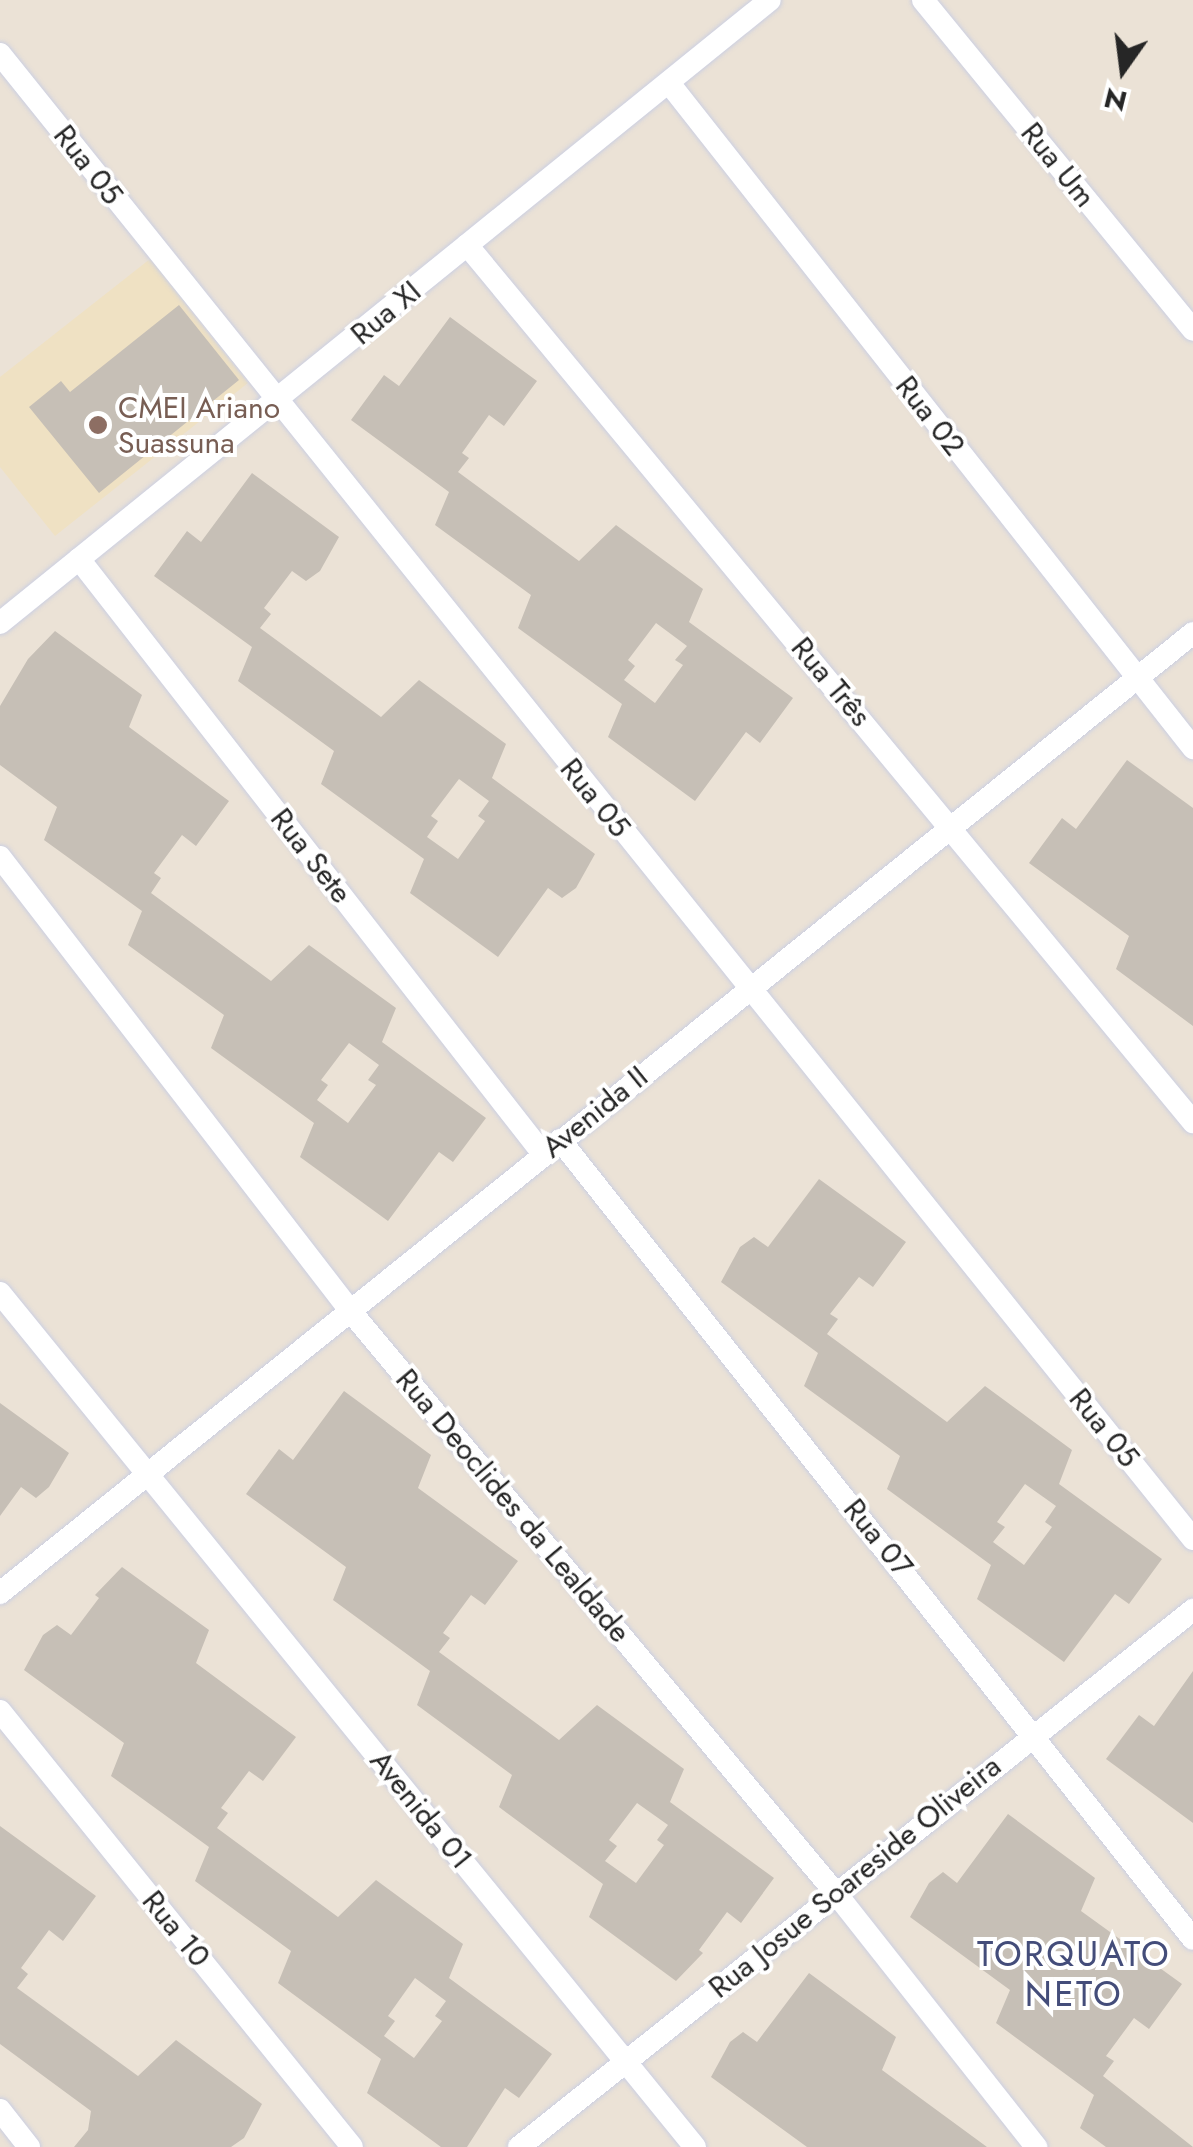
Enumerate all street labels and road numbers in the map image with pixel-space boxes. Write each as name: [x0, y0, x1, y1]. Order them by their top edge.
street label: Rua Um: [1013, 116, 1103, 214]
street label: Rua 05: [46, 118, 130, 212]
street label: Rua XI: [344, 274, 428, 352]
street label: Rua 02: [888, 369, 972, 463]
street label: Rua Três: [783, 630, 879, 734]
street label: Rua 05: [552, 751, 638, 845]
street label: Rua Sete: [263, 801, 359, 911]
street label: Avenida II: [535, 1059, 655, 1165]
street label: Rua Deoclides da Lealdade: [388, 1362, 638, 1650]
street label: Rua 05: [1061, 1381, 1147, 1475]
street label: Rua 07: [836, 1492, 920, 1584]
street label: Avenida 01: [362, 1743, 480, 1877]
street label: Rua Josue Soareside Oliveira: [702, 1748, 1008, 2006]
street label: Rua 10: [134, 1884, 218, 1974]

